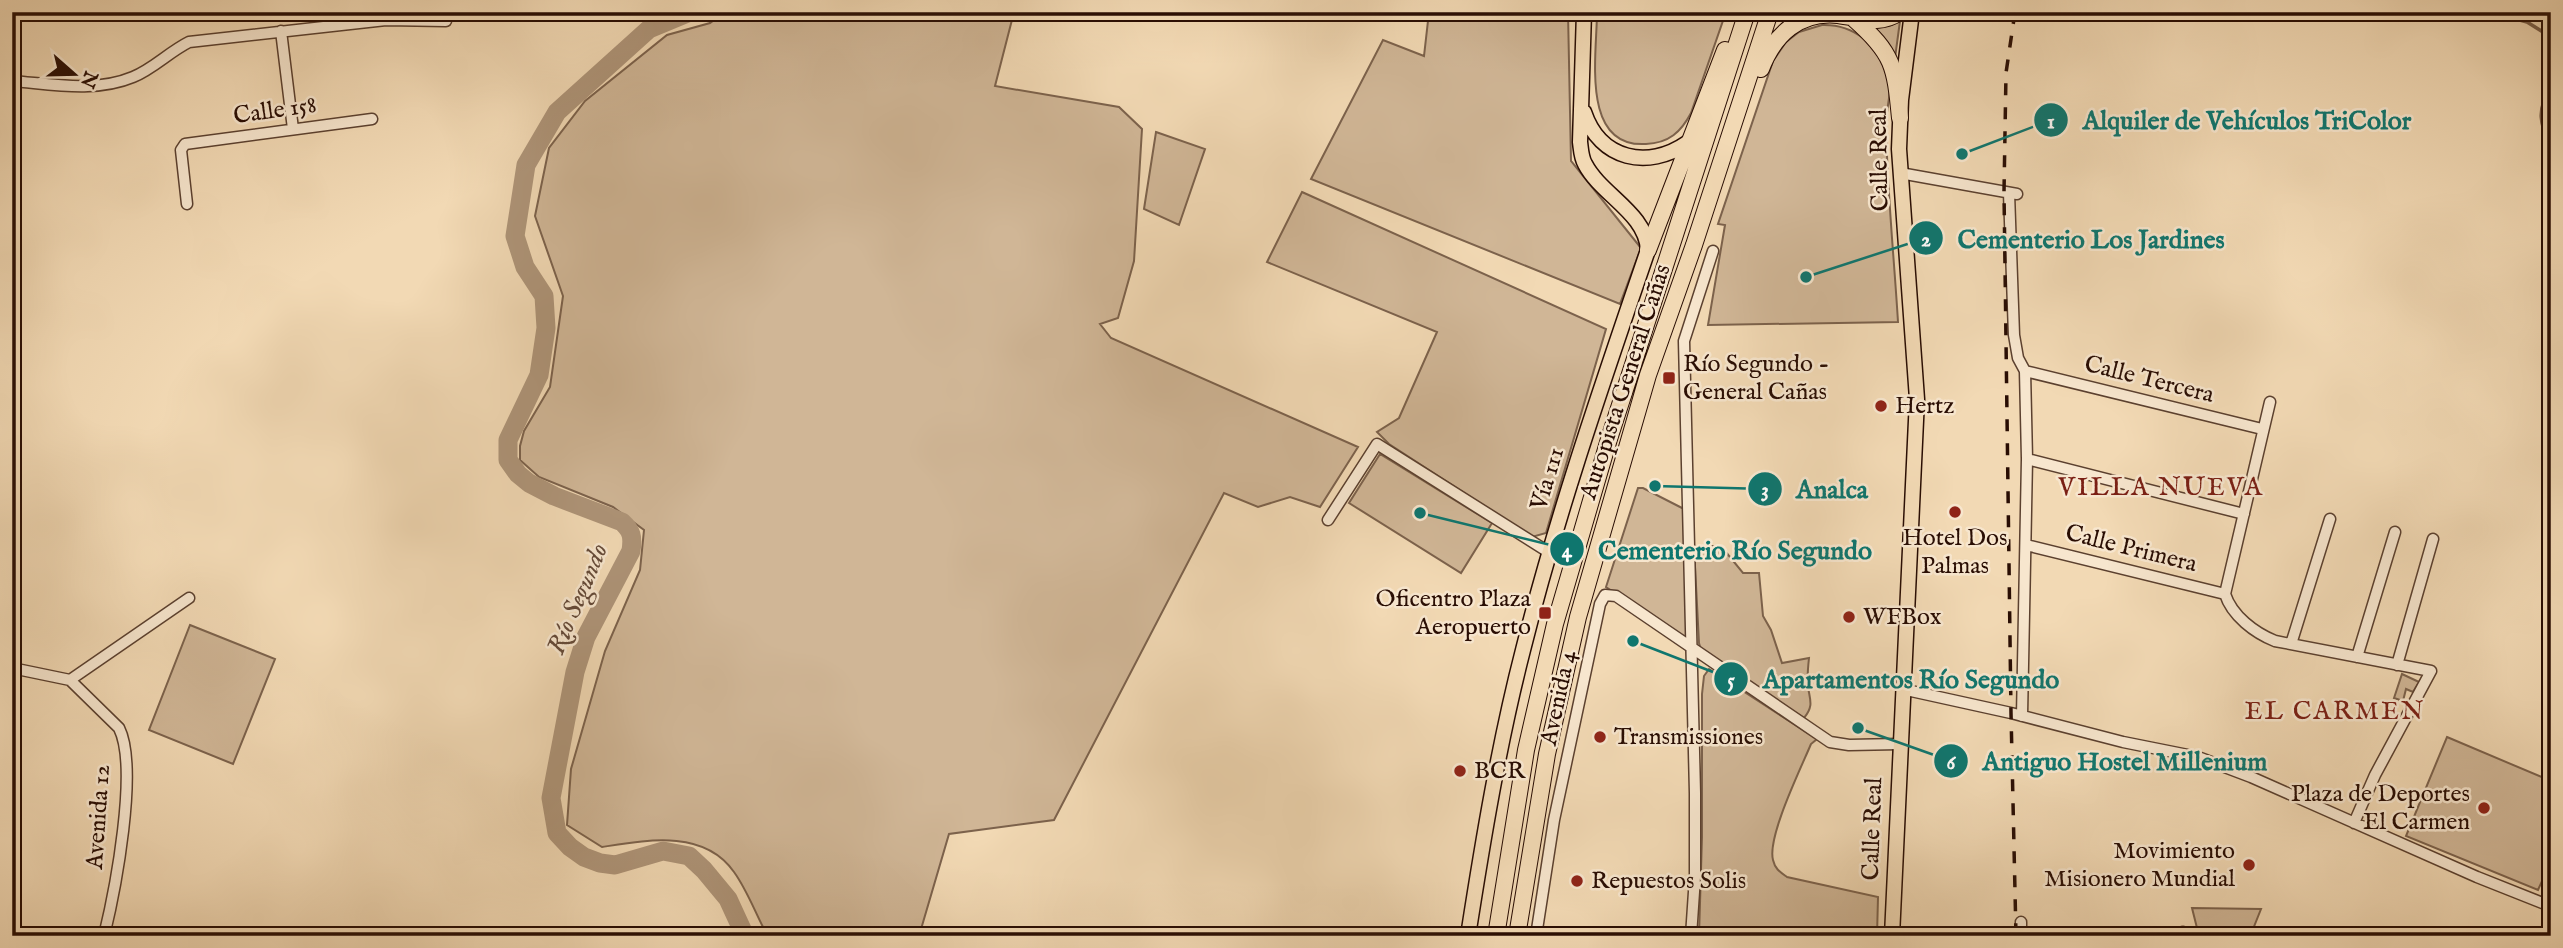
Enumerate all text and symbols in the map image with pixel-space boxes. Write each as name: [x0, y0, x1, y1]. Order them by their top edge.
north arrow: [38, 38, 108, 108]
text: N: [74, 66, 103, 91]
street label: Calle 158: [231, 90, 319, 132]
callout: Alquiler de Vehículos TriColor: [2034, 97, 2426, 144]
text: Alquiler de Vehículos TriColor: [2082, 105, 2412, 138]
street label: Calle Real: [1864, 108, 1896, 212]
text: 1: [2047, 109, 2055, 136]
callout: Cementerio Los Jardines: [1909, 215, 2239, 262]
text: Cementerio Los Jardines: [1957, 224, 2225, 257]
text: 2: [1921, 227, 1931, 254]
street label: Autopista General Cañas: [1573, 261, 1679, 504]
place label: Río Segundo - General Cañas: [1683, 349, 1829, 408]
street label: Calle Tercera: [2081, 349, 2218, 411]
marker: Río Segundo - General Cañas: [1661, 370, 1677, 386]
place label: Hertz: [1895, 391, 1954, 422]
marker: Hertz: [1873, 398, 1889, 414]
street label: Vía 111: [1524, 444, 1572, 515]
callout: Analca: [1747, 465, 1883, 512]
district label: VILLA NUEVA: [2057, 471, 2264, 504]
text: Analca: [1795, 474, 1869, 507]
text: 3: [1761, 477, 1769, 504]
marker: Hotel Dos Palmas: [1947, 504, 1963, 520]
street label: Calle Primera: [2062, 518, 2201, 580]
place label: Hotel Dos Palmas: [1903, 523, 2007, 582]
callout: Cementerio Río Segundo: [1549, 526, 1886, 573]
text: Cementerio Río Segundo: [1598, 535, 1872, 568]
text: 4: [1562, 538, 1573, 565]
water label: Río Segundo: [540, 539, 617, 660]
place label: Oficentro Plaza Aeropuerto: [1376, 584, 1532, 643]
place label: WFBox: [1863, 602, 1942, 633]
marker: Oficentro Plaza Aeropuerto: [1537, 605, 1553, 621]
marker: WFBox: [1841, 609, 1857, 625]
street label: Avenida 4: [1534, 647, 1584, 749]
callout: Apartamentos Río Segundo: [1714, 656, 2073, 703]
text: Apartamentos Río Segundo: [1762, 664, 2059, 697]
text: 5: [1727, 668, 1735, 695]
district label: EL CARMEN: [2245, 695, 2425, 728]
place label: Transmissiones: [1614, 722, 1763, 753]
marker: Transmissiones: [1592, 729, 1608, 745]
callout: Antiguo Hostel Millenium: [1934, 738, 2281, 785]
text: Antiguo Hostel Millenium: [1982, 746, 2267, 779]
text: 6: [1947, 750, 1957, 777]
place label: BCR: [1474, 756, 1526, 787]
marker: BCR: [1452, 763, 1468, 779]
street label: Avenida 12: [80, 764, 118, 871]
street label: Calle Real: [1856, 777, 1890, 881]
place label: Plaza de Deportes El Carmen: [2291, 779, 2470, 838]
marker: Plaza de Deportes El Carmen: [2476, 800, 2492, 816]
place label: Movimiento Misionero Mundial: [2044, 836, 2235, 895]
marker: Movimiento Misionero Mundial: [2241, 857, 2257, 873]
place label: Repuestos Solis: [1591, 866, 1746, 897]
marker: Repuestos Solis: [1569, 873, 1585, 889]

